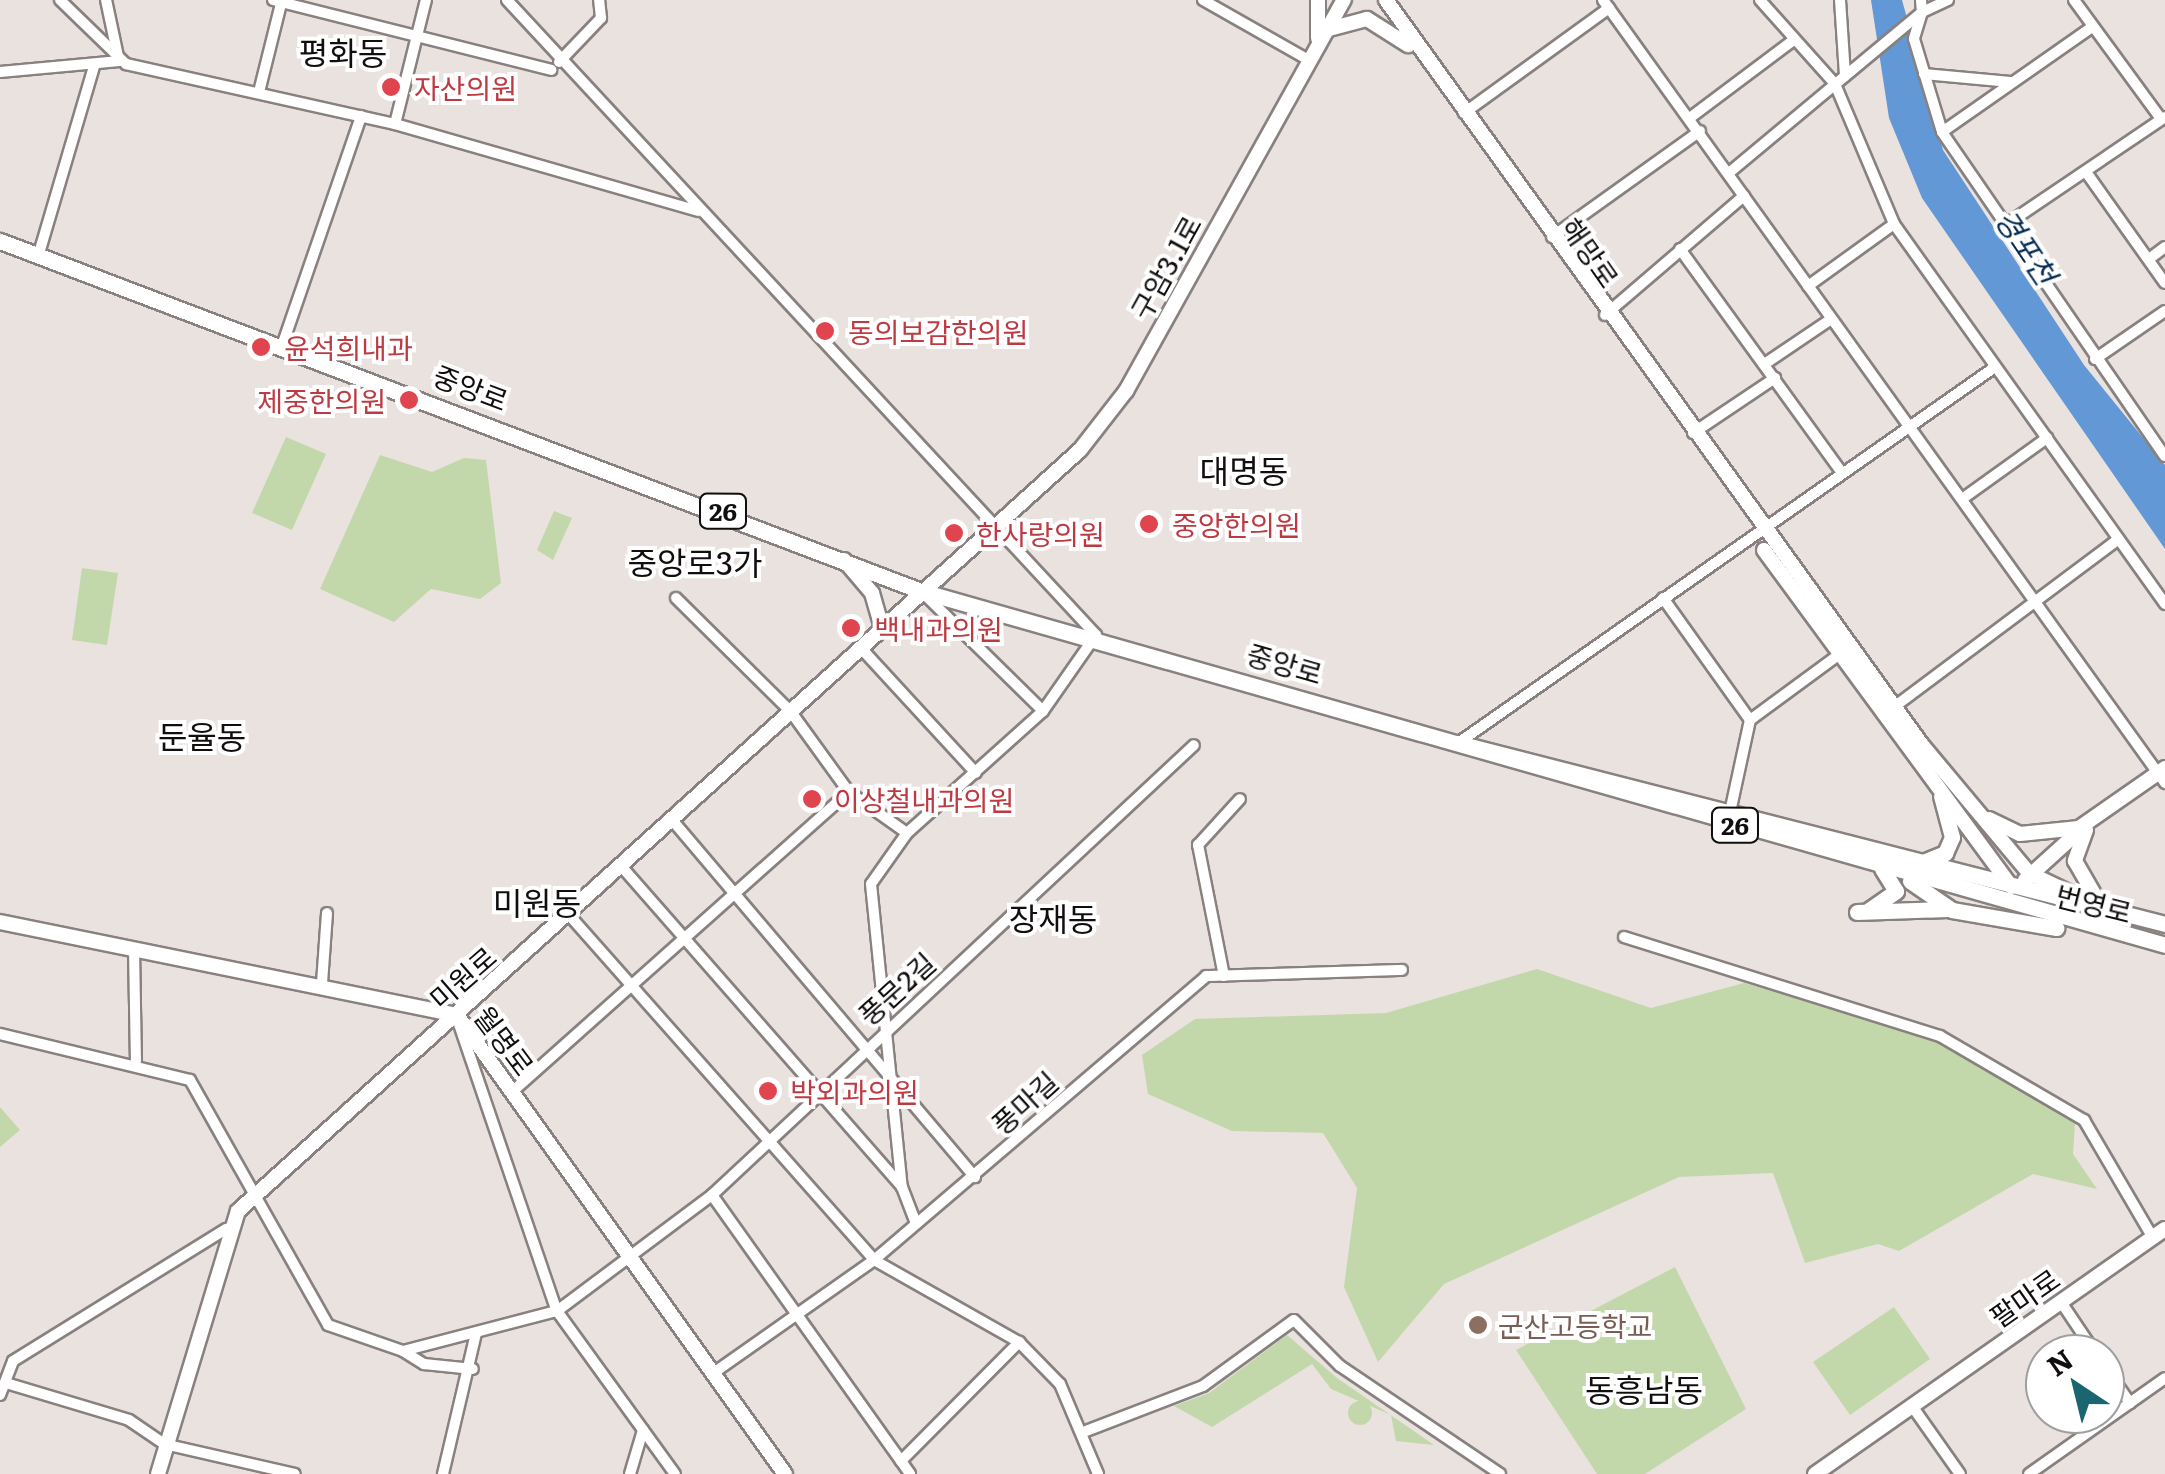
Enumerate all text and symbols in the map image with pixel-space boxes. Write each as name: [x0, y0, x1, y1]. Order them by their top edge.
district label: 평화동: [299, 32, 387, 70]
place label: 자산의원: [414, 70, 517, 104]
marker: 자산의원: [378, 74, 404, 100]
water label: 경포천: [1989, 202, 2065, 290]
street label: 구암3.1로: [1123, 209, 1207, 325]
street label: 해망로: [1555, 211, 1627, 293]
place label: 동의보감한의원: [848, 314, 1028, 348]
marker: 동의보감한의원: [812, 318, 838, 344]
place label: 윤석희내과: [284, 330, 413, 364]
marker: 윤석희내과: [248, 334, 274, 360]
street label: 중앙로: [429, 357, 513, 417]
place label: 제중한의원: [257, 383, 386, 417]
marker: 제중한의원: [396, 387, 422, 413]
district label: 대명동: [1200, 450, 1288, 488]
road number: 26: [698, 491, 748, 531]
place label: 중앙한의원: [1172, 507, 1301, 541]
marker: 중앙한의원: [1136, 511, 1162, 537]
place label: 한사랑의원: [976, 516, 1105, 550]
marker: 한사랑의원: [941, 520, 967, 546]
district label: 중앙로3가: [627, 542, 763, 580]
place label: 백내과의원: [874, 611, 1003, 645]
marker: 백내과의원: [838, 615, 864, 641]
street label: 중앙로: [1243, 636, 1327, 690]
district label: 둔율동: [158, 716, 246, 754]
place label: 이상철내과의원: [834, 782, 1014, 816]
marker: 이상철내과의원: [799, 786, 825, 812]
road number: 26: [1710, 805, 1760, 845]
street label: 번영로: [2052, 877, 2136, 929]
district label: 미원동: [493, 882, 581, 920]
district label: 장재동: [1009, 898, 1097, 936]
street label: 미원로: [422, 939, 502, 1015]
street label: 풍문2길: [851, 945, 941, 1031]
street label: 월명로: [468, 999, 542, 1081]
street label: 풍마길: [984, 1064, 1064, 1140]
place label: 박외과의원: [790, 1074, 919, 1108]
marker: 박외과의원: [755, 1078, 781, 1104]
street label: 팔마로: [1983, 1261, 2065, 1333]
place label: 군산고등학교: [1498, 1308, 1653, 1342]
marker: 군산고등학교: [1467, 1314, 1489, 1336]
north arrow: [2025, 1334, 2125, 1434]
text: N: [2037, 1337, 2081, 1385]
district label: 동흥남동: [1585, 1369, 1703, 1407]

